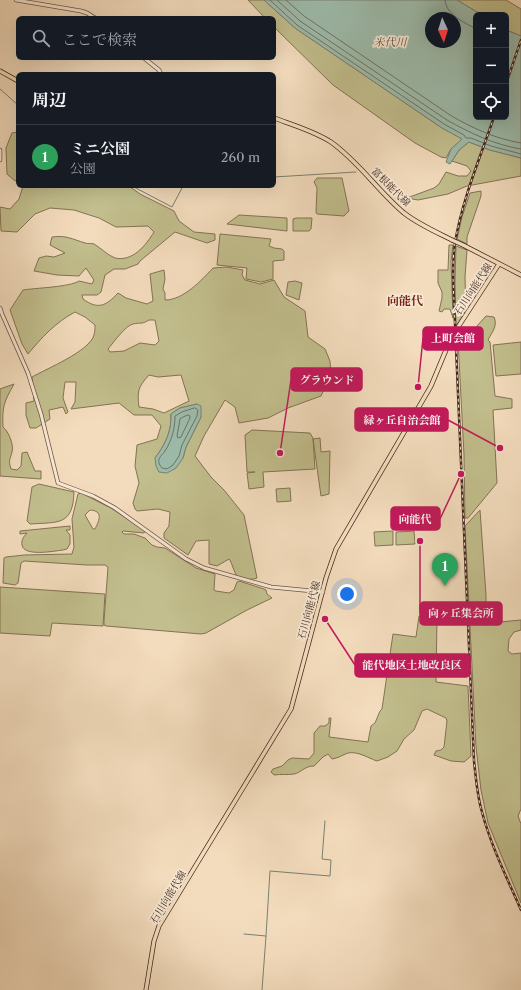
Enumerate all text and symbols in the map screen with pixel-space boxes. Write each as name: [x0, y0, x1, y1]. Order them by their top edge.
north arrow: [425, 12, 461, 48]
map controls: [473, 12, 509, 120]
button: +: [473, 12, 509, 48]
search box: [16, 16, 276, 60]
icon: search: [30, 27, 52, 49]
text: ここで検索: [62, 30, 137, 49]
water label: 米代川: [374, 35, 407, 49]
button: −: [473, 48, 509, 84]
button: locate: [473, 84, 509, 120]
text: 周辺: [32, 90, 66, 110]
text: ミニ公園: [70, 139, 130, 158]
text: 1: [42, 149, 48, 165]
text: 260 m: [221, 149, 260, 165]
text: 公園: [70, 160, 96, 176]
street label: 富根能代線: [369, 165, 413, 209]
street label: 石川向能代線: [451, 260, 495, 318]
district label: 向能代: [387, 293, 423, 308]
callout: 上町会館: [423, 327, 483, 350]
text: 上町会館: [431, 331, 475, 345]
callout: グラウンド: [291, 368, 362, 391]
text: グラウンド: [300, 373, 355, 387]
callout: 緑ヶ丘自治会館: [355, 408, 448, 431]
text: 緑ヶ丘自治会館: [364, 413, 441, 427]
callout: 向能代: [391, 507, 440, 530]
text: 向能代: [399, 512, 432, 526]
pin: 1: [432, 553, 458, 586]
street label: 石川向能代線: [295, 579, 323, 641]
your location: [337, 584, 357, 604]
callout: 向ヶ丘集会所: [420, 602, 502, 625]
text: 向ヶ丘集会所: [428, 606, 494, 620]
callout: 能代地区土地改良区: [355, 654, 470, 677]
text: 能代地区土地改良区: [362, 658, 462, 672]
street label: 石川向能代線: [147, 868, 189, 926]

